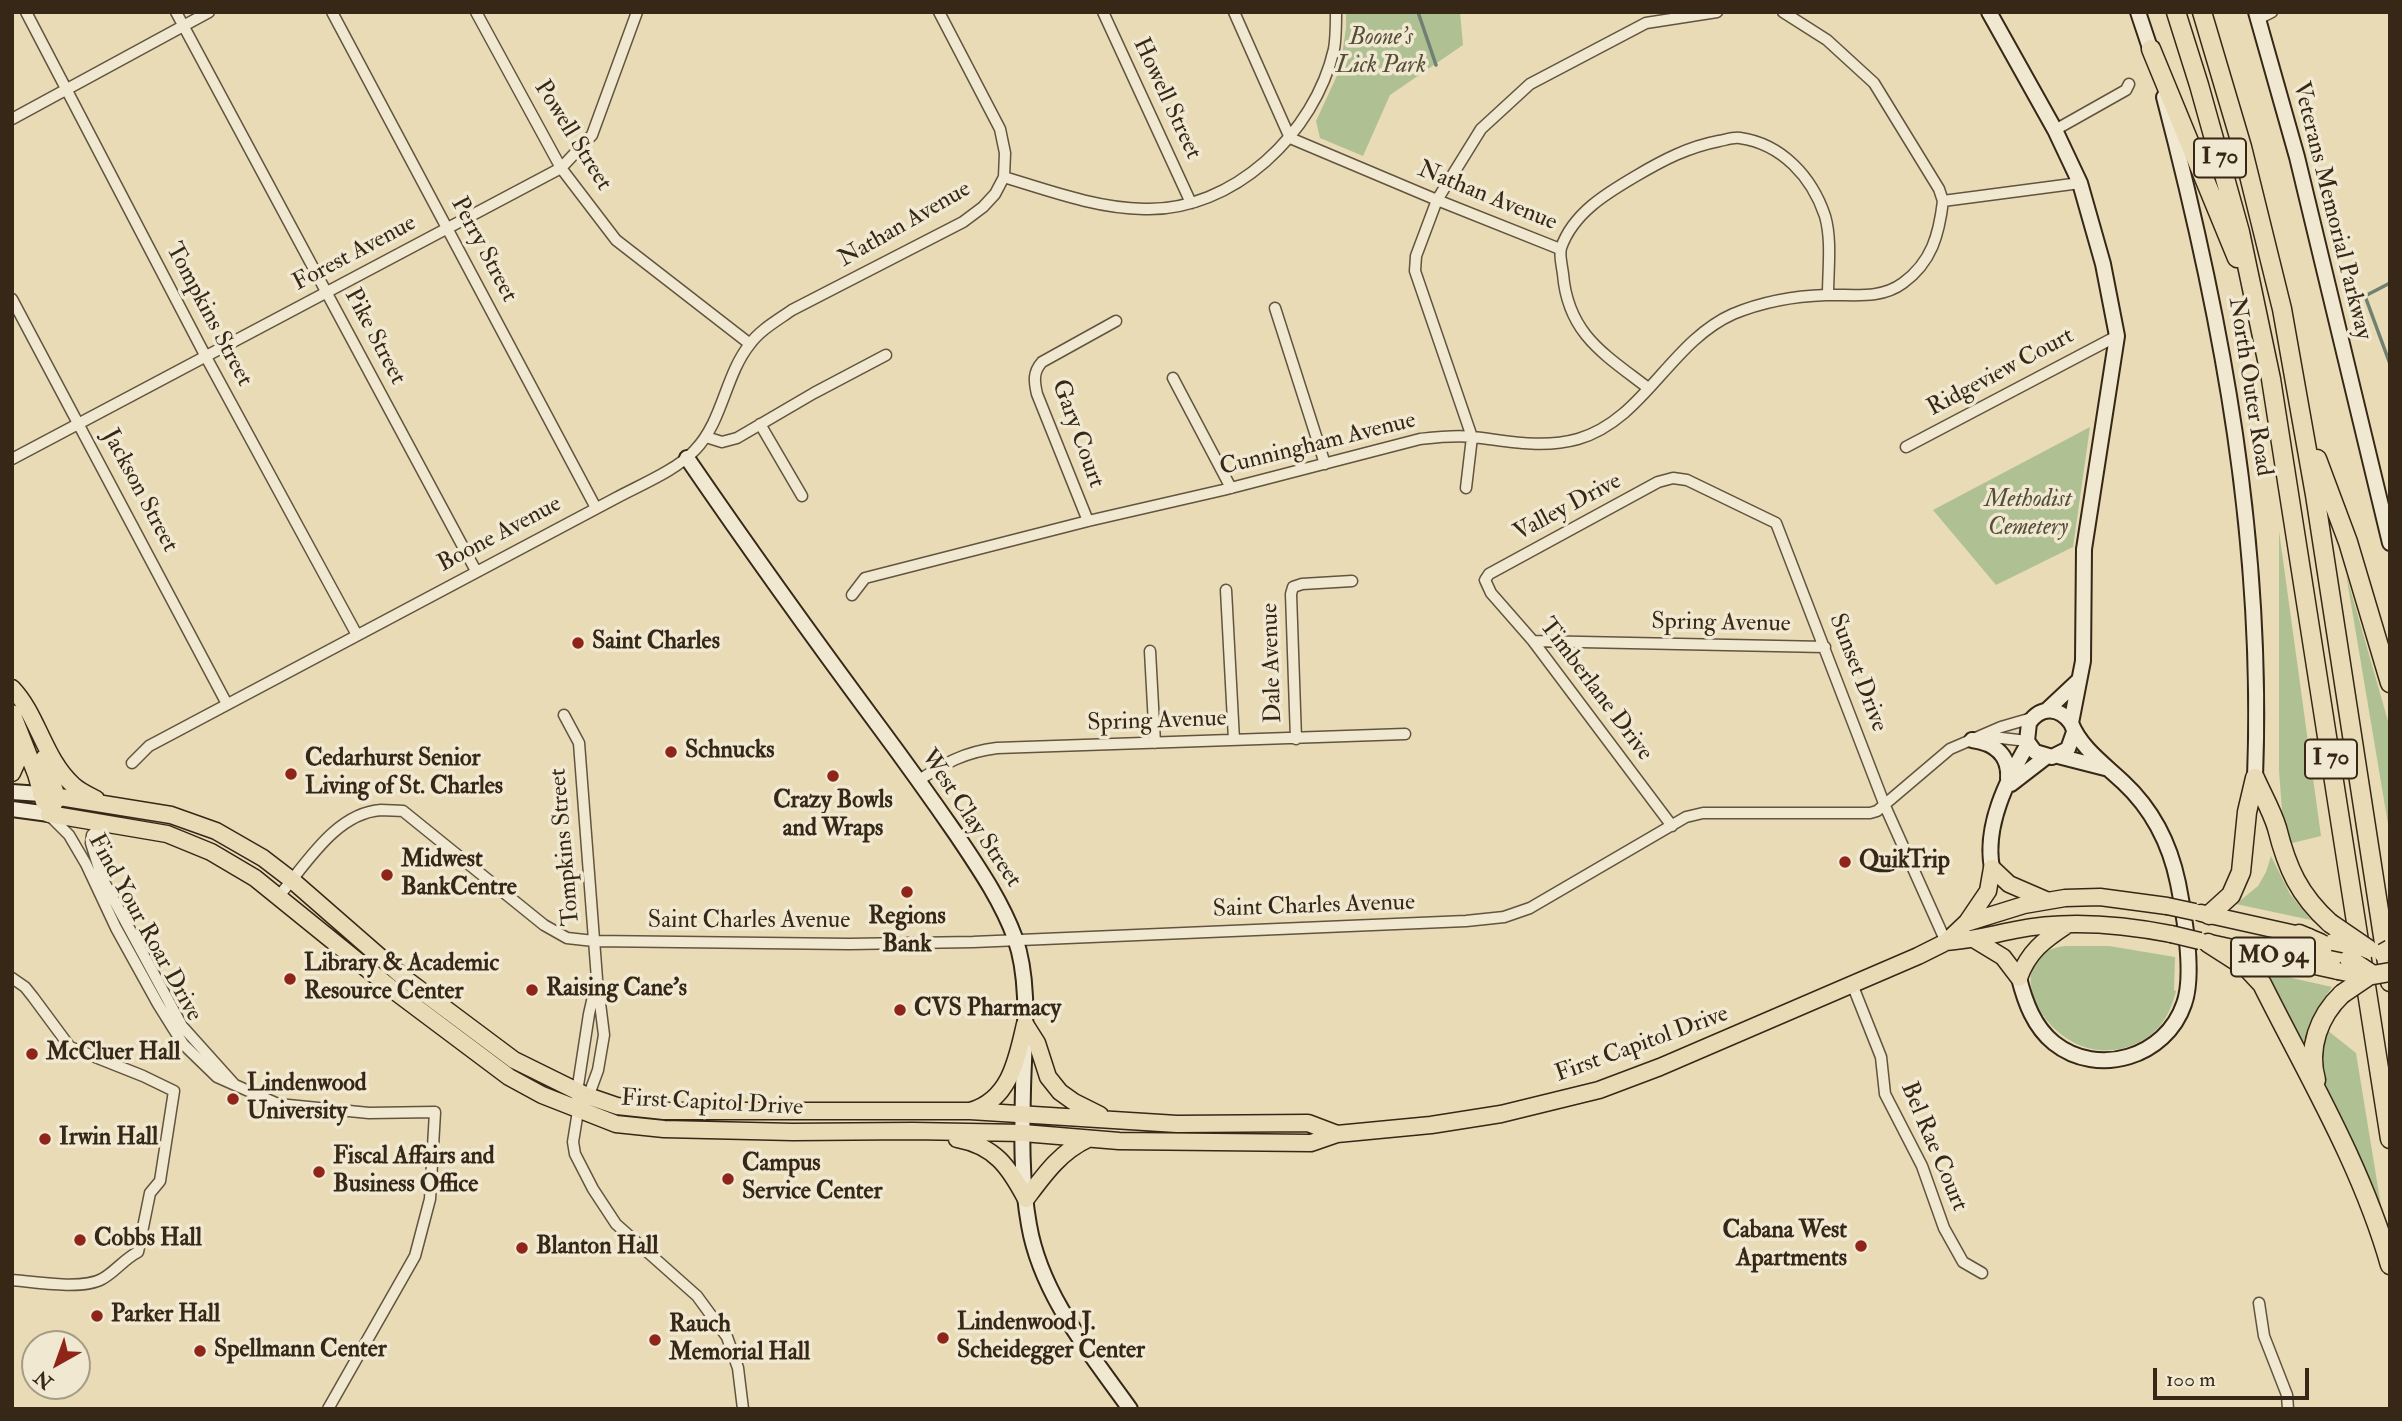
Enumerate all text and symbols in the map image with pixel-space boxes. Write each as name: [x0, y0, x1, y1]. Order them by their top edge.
park label: Boone's Lick Park: [1336, 25, 1426, 81]
street label: Howell Street: [1125, 34, 1207, 164]
street label: Powell Street: [527, 76, 617, 196]
street label: Veterans Memorial Parkway: [2285, 79, 2377, 343]
road number: I 70: [2194, 139, 2246, 178]
street label: Nathan Avenue: [1413, 156, 1561, 238]
street label: Nathan Avenue: [834, 176, 976, 274]
street label: Perry Street: [443, 193, 523, 307]
street label: Forest Avenue: [288, 209, 422, 299]
street label: Tompkins Street: [158, 238, 258, 392]
street label: Pike Street: [337, 284, 411, 390]
street label: North Outer Road: [2221, 296, 2277, 478]
street label: Ridgeview Court: [1923, 322, 2079, 424]
street label: Gary Court: [1044, 376, 1110, 492]
street label: Cunningham Avenue: [1217, 407, 1419, 483]
street label: Jackson Street: [95, 425, 183, 557]
street label: Valley Drive: [1509, 468, 1627, 548]
park label: Methodist Cemetery: [1984, 487, 2072, 543]
street label: Boone Avenue: [433, 490, 567, 580]
street label: Dale Avenue: [1257, 603, 1289, 723]
street label: Spring Avenue: [1651, 608, 1791, 640]
street label: Sunset Drive: [1821, 610, 1893, 736]
street label: Timberlane Drive: [1532, 613, 1658, 767]
place label: Saint Charles: [592, 629, 720, 657]
marker: Saint Charles: [570, 635, 586, 651]
street label: Spring Avenue: [1087, 705, 1227, 739]
place label: Schnucks: [685, 738, 774, 766]
road number: I 70: [2305, 740, 2357, 778]
marker: Schnucks: [663, 744, 679, 760]
street label: West Clay Street: [913, 745, 1027, 893]
place label: Cedarhurst Senior Living of St. Charles: [305, 746, 503, 802]
marker: Cedarhurst Senior Living of St. Charles: [283, 766, 299, 782]
street label: Tompkins Street: [545, 767, 587, 927]
marker: Crazy Bowls and Wraps: [825, 768, 841, 784]
place label: Crazy Bowls and Wraps: [773, 788, 893, 844]
street label: Find Your Roar Drive: [81, 829, 207, 1027]
place label: Midwest BankCentre: [401, 847, 517, 903]
place label: QuikTrip: [1859, 848, 1950, 876]
marker: QuikTrip: [1837, 854, 1853, 870]
marker: Midwest BankCentre: [379, 867, 395, 883]
marker: Regions Bank: [899, 884, 915, 900]
street label: Saint Charles Avenue: [1212, 889, 1416, 925]
place label: Regions Bank: [868, 904, 946, 960]
street label: Saint Charles Avenue: [648, 908, 850, 936]
road number: MO 94: [2231, 938, 2315, 976]
place label: Library & Academic Resource Center: [304, 951, 499, 1007]
marker: Library & Academic Resource Center: [282, 971, 298, 987]
place label: Raising Cane's: [546, 976, 687, 1004]
marker: Raising Cane's: [524, 982, 540, 998]
place label: CVS Pharmacy: [914, 996, 1061, 1024]
street label: First Capitol Drive: [1552, 1000, 1732, 1090]
marker: CVS Pharmacy: [892, 1002, 908, 1018]
place label: McCluer Hall: [46, 1040, 180, 1068]
marker: McCluer Hall: [24, 1046, 40, 1062]
place label: Lindenwood University: [247, 1071, 367, 1127]
street label: Bel Rae Court: [1893, 1078, 1973, 1216]
street label: First Capitol Drive: [620, 1085, 804, 1123]
marker: Lindenwood University: [225, 1091, 241, 1107]
place label: Irwin Hall: [59, 1125, 158, 1153]
marker: Irwin Hall: [37, 1131, 53, 1147]
place label: Fiscal Affairs and Business Office: [333, 1144, 495, 1200]
place label: Campus Service Center: [742, 1151, 883, 1207]
marker: Fiscal Affairs and Business Office: [311, 1164, 327, 1180]
marker: Campus Service Center: [720, 1171, 736, 1187]
place label: Cabana West Apartments: [1722, 1218, 1847, 1274]
place label: Cobbs Hall: [94, 1226, 202, 1254]
marker: Cobbs Hall: [72, 1232, 88, 1248]
place label: Blanton Hall: [536, 1234, 658, 1262]
marker: Cabana West Apartments: [1853, 1238, 1869, 1254]
marker: Blanton Hall: [514, 1240, 530, 1256]
place label: Parker Hall: [111, 1302, 220, 1330]
marker: Parker Hall: [89, 1308, 105, 1324]
place label: Lindenwood J. Scheidegger Center: [957, 1310, 1145, 1366]
place label: Rauch Memorial Hall: [669, 1312, 810, 1368]
north arrow: [21, 1330, 91, 1400]
marker: Lindenwood J. Scheidegger Center: [935, 1330, 951, 1346]
marker: Rauch Memorial Hall: [647, 1332, 663, 1348]
place label: Spellmann Center: [214, 1337, 387, 1365]
marker: Spellmann Center: [192, 1343, 208, 1359]
scale bar: [2157, 1354, 2313, 1398]
text: N: [30, 1365, 58, 1394]
text: 100 m: [2166, 1366, 2216, 1393]

